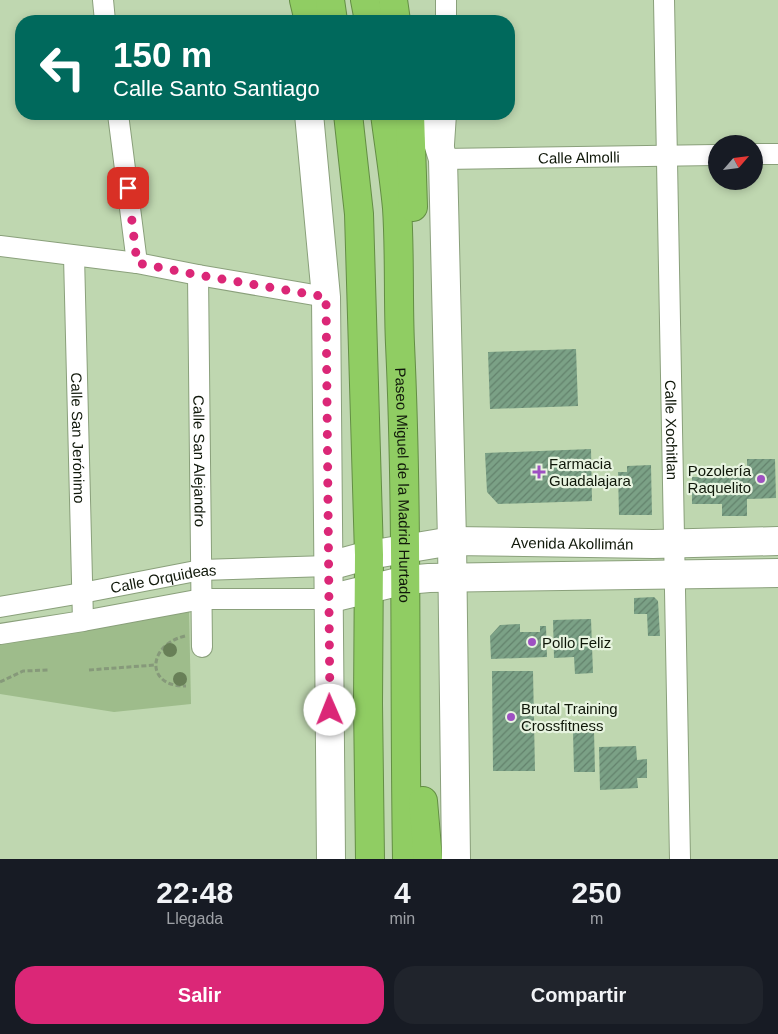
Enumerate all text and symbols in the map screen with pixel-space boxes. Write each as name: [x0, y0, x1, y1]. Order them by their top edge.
icon: left: [30, 35, 95, 100]
text: 150 m: [113, 35, 212, 74]
text: Calle Santo Santiago: [113, 76, 320, 101]
north arrow: [708, 135, 762, 190]
map controls: [708, 135, 763, 190]
street label: Calle Almolli: [538, 148, 620, 166]
pin: [107, 167, 149, 209]
icon: arrive: [114, 174, 142, 202]
street label: Paseo Miguel de la Madrid Hurtado: [393, 367, 414, 603]
street label: Calle San Jerónimo: [68, 372, 89, 504]
street label: Calle Xochitlan: [663, 380, 681, 480]
street label: Calle San Alejandro: [191, 395, 209, 527]
place label: Farmacia Guadalajara: [549, 455, 631, 489]
place label: Pozolería Raquelito: [688, 462, 752, 496]
marker: Farmacia Guadalajara: [533, 466, 545, 478]
marker: Pozolería Raquelito: [755, 473, 767, 485]
street label: Avenida Akollimán: [511, 533, 634, 552]
street label: Calle Orquideas: [109, 561, 217, 596]
place label: Pollo Feliz: [542, 634, 611, 651]
marker: Pollo Feliz: [526, 636, 538, 648]
position arrow: [303, 683, 355, 735]
place label: Brutal Training Crossfitness: [521, 700, 618, 734]
marker: Brutal Training Crossfitness: [505, 711, 517, 723]
text: 22:48: [156, 876, 233, 909]
text: 4: [394, 876, 411, 909]
text: 250: [572, 876, 622, 909]
text: Llegada: [166, 910, 223, 927]
text: min: [389, 910, 415, 927]
text: m: [590, 910, 603, 927]
button: Salir: [15, 966, 384, 1024]
button: Compartir: [394, 966, 763, 1024]

